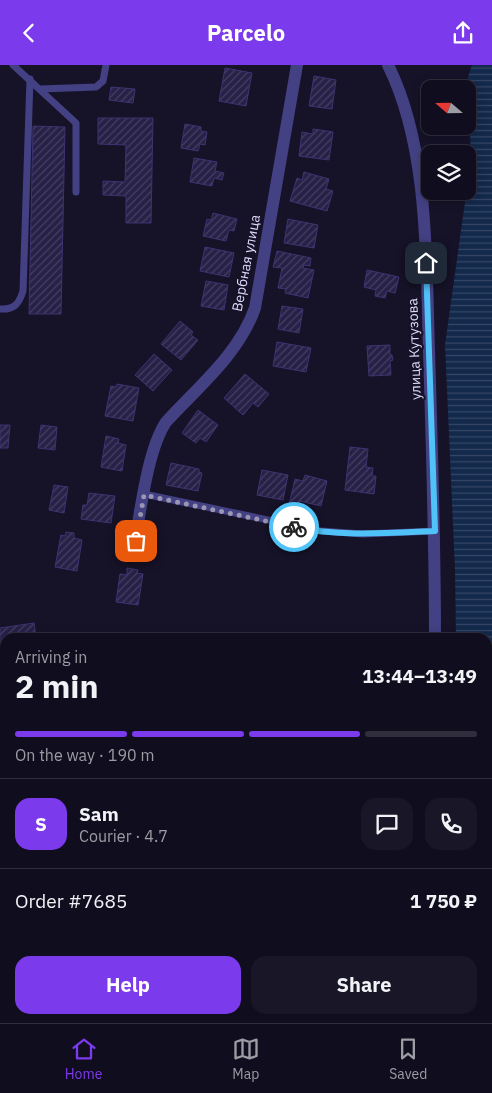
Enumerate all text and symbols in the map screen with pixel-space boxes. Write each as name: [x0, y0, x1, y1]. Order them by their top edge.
text: Parcelo: [207, 18, 285, 47]
icon: back: [15, 19, 43, 47]
icon: share: [449, 19, 477, 47]
north arrow: [421, 80, 476, 135]
map controls: [421, 80, 476, 200]
button: layers: [421, 145, 476, 200]
street label: Вербная улица: [228, 213, 264, 313]
pin: [405, 242, 447, 284]
icon: home: [412, 249, 440, 277]
street label: улица Кутузова: [403, 297, 425, 400]
courier: [269, 502, 319, 552]
icon: bike: [280, 513, 308, 541]
pin: [115, 520, 157, 562]
icon: bag: [122, 527, 150, 555]
text: Arriving in: [15, 647, 87, 667]
text: 13:44–13:49: [362, 664, 477, 688]
text: 2 min: [15, 665, 99, 707]
text: On the way · 190 m: [15, 745, 154, 765]
button: chat: [361, 798, 413, 850]
button: phone: [425, 798, 477, 850]
text: Sam: [79, 802, 119, 826]
text: S: [35, 812, 47, 836]
text: Courier · 4.7: [79, 826, 168, 846]
text: Order #7685: [15, 889, 127, 913]
text: 1 750 ₽: [410, 889, 477, 913]
button: Help: [15, 956, 241, 1014]
button: Share: [251, 956, 477, 1014]
tab: Home: [65, 1035, 102, 1083]
tab: Map: [232, 1035, 260, 1083]
tab: Saved: [389, 1035, 427, 1083]

